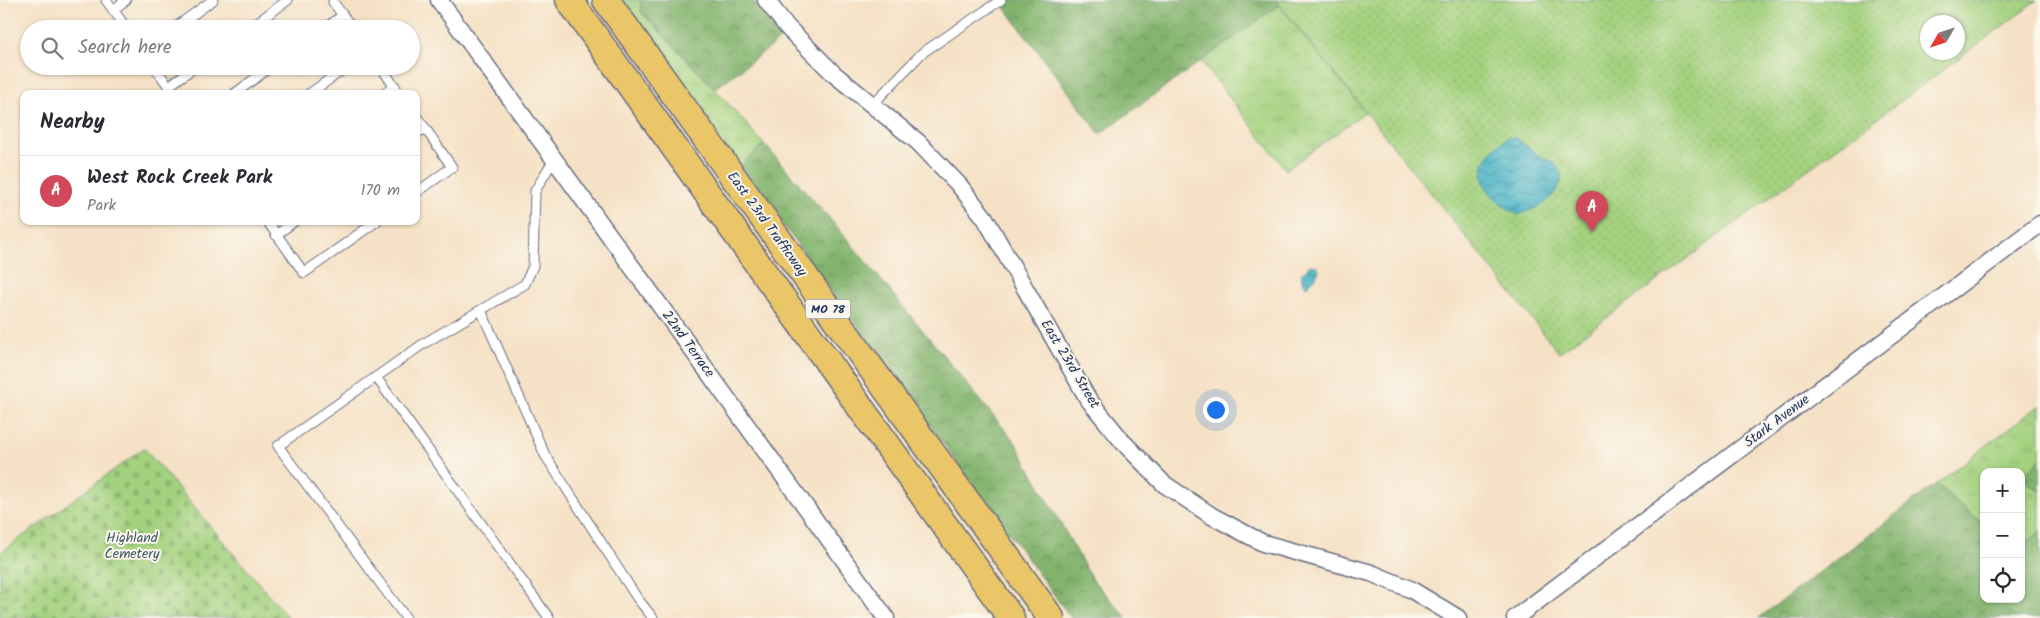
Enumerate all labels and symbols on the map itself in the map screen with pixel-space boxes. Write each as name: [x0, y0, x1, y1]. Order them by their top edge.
north arrow: [1920, 15, 1965, 60]
street label: East 23rd Trafficway: [721, 167, 813, 281]
pin: A: [1576, 191, 1608, 232]
road number: MO 78: [806, 300, 850, 318]
street label: 22nd Terrace: [656, 306, 720, 383]
street label: East 23rd Street: [1035, 315, 1106, 413]
street label: Stark Avenue: [1739, 388, 1815, 453]
your location: [1203, 397, 1229, 423]
park label: Highland Cemetery: [104, 527, 160, 565]

